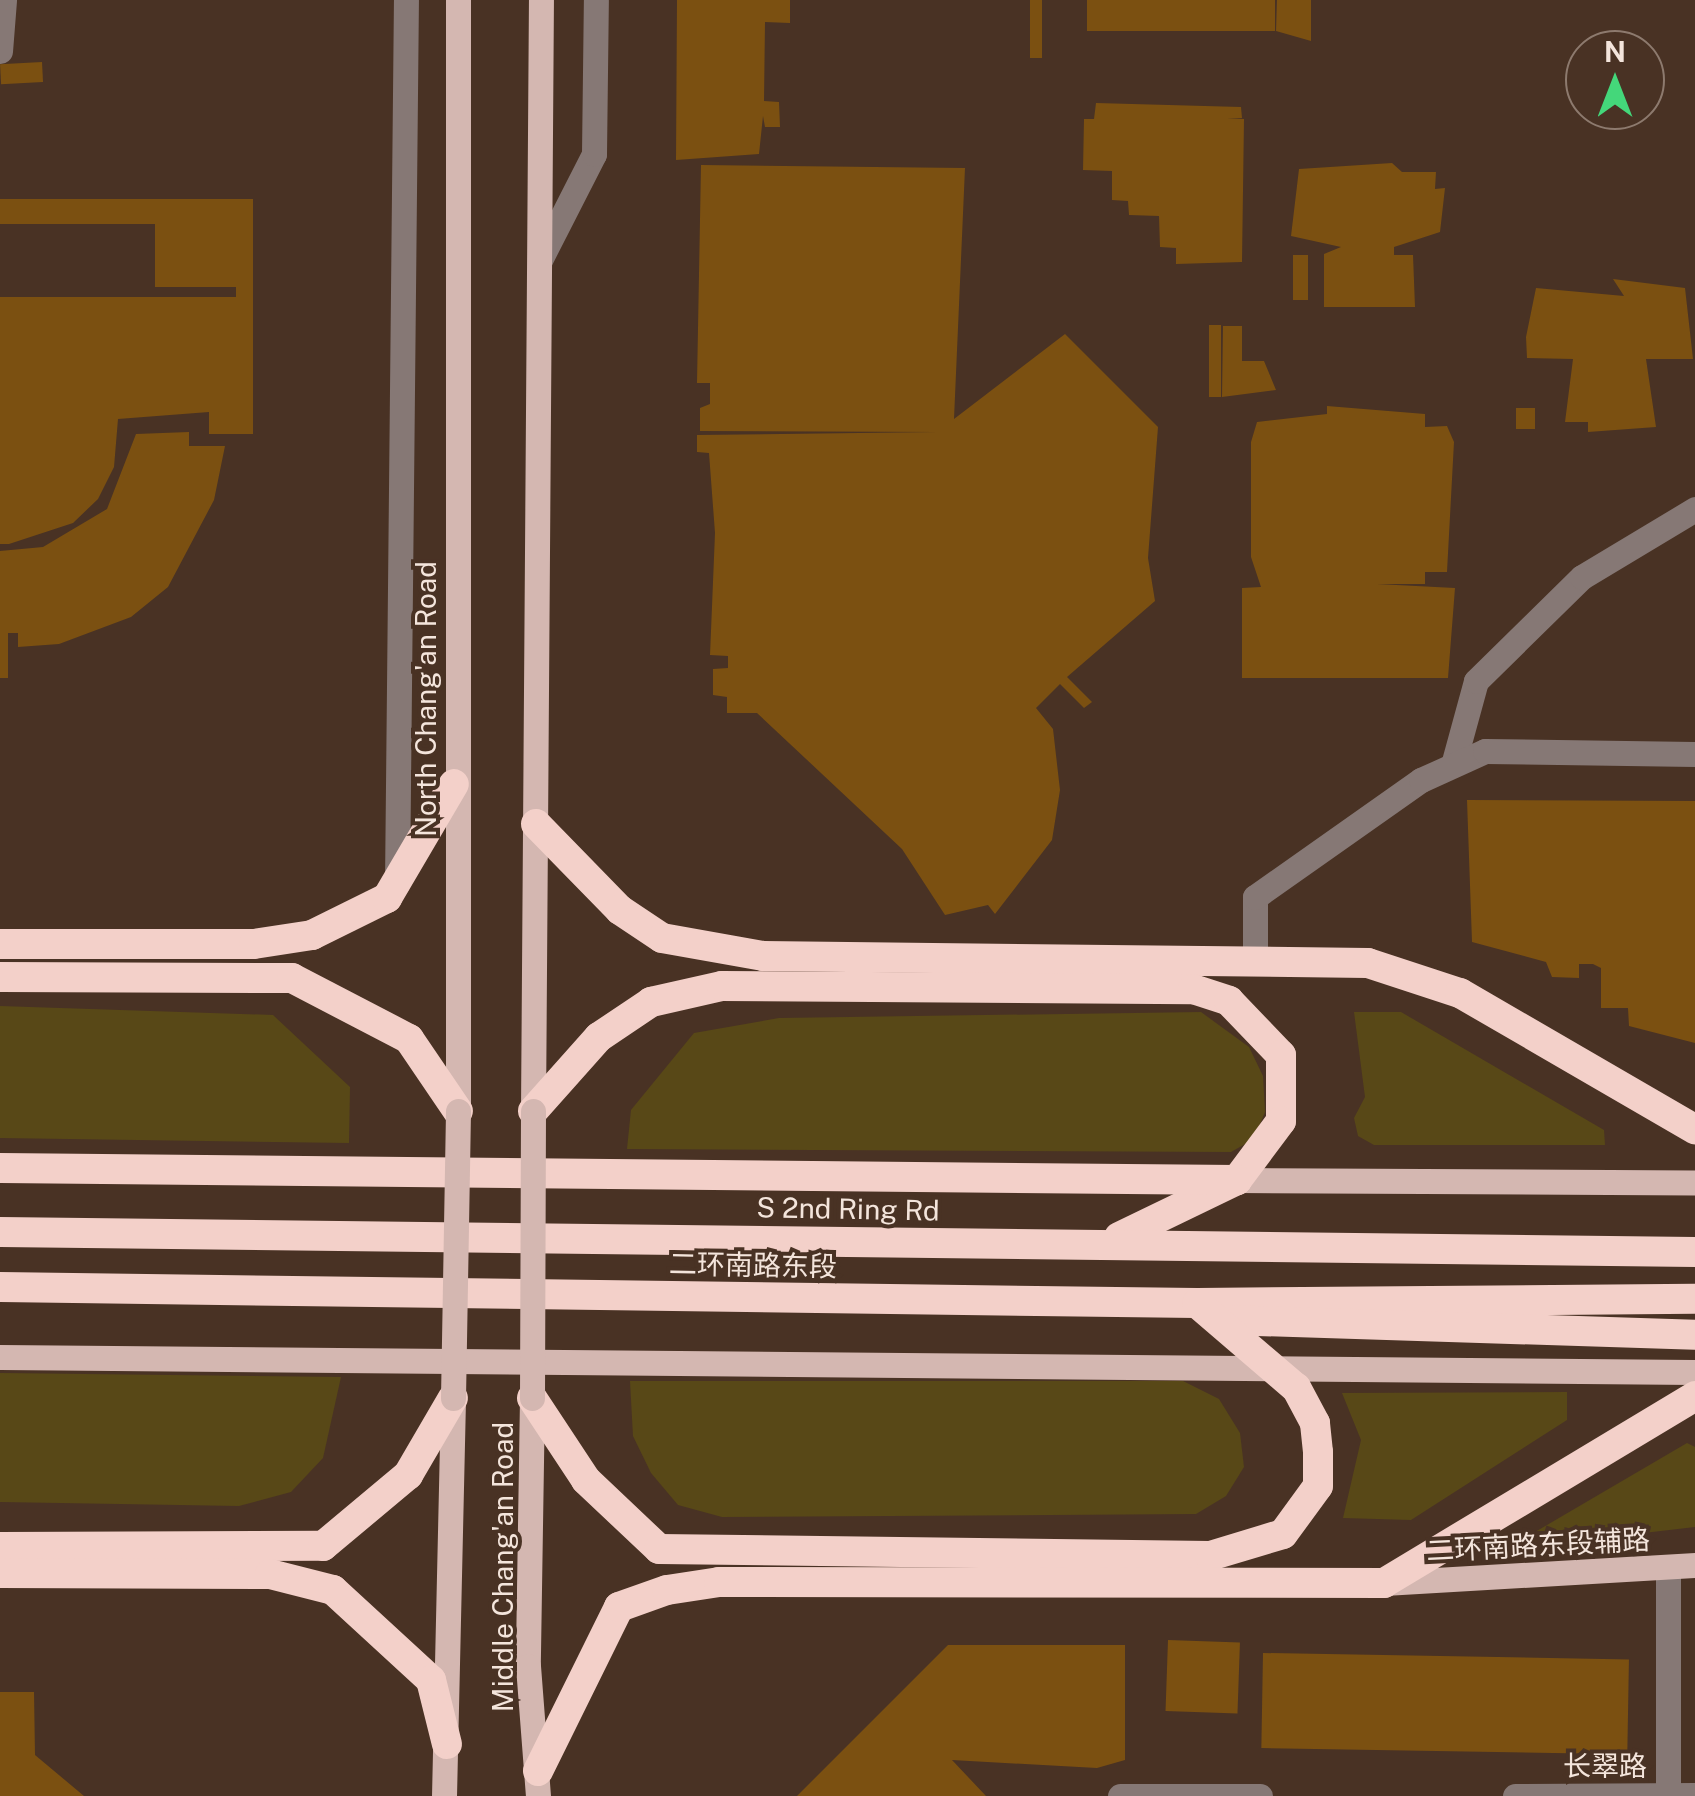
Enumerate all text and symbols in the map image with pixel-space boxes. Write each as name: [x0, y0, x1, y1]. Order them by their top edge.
north arrow: [1565, 30, 1665, 130]
text: N: [1604, 35, 1626, 68]
street label: North Chang'an Road: [409, 561, 443, 837]
street label: S 2nd Ring Rd: [756, 1191, 940, 1227]
street label: 二环南路东段: [669, 1247, 837, 1283]
street label: Middle Chang'an Road: [486, 1422, 520, 1712]
street label: 二环南路东段辅路: [1425, 1522, 1651, 1568]
street label: 长翠路: [1563, 1749, 1647, 1783]

